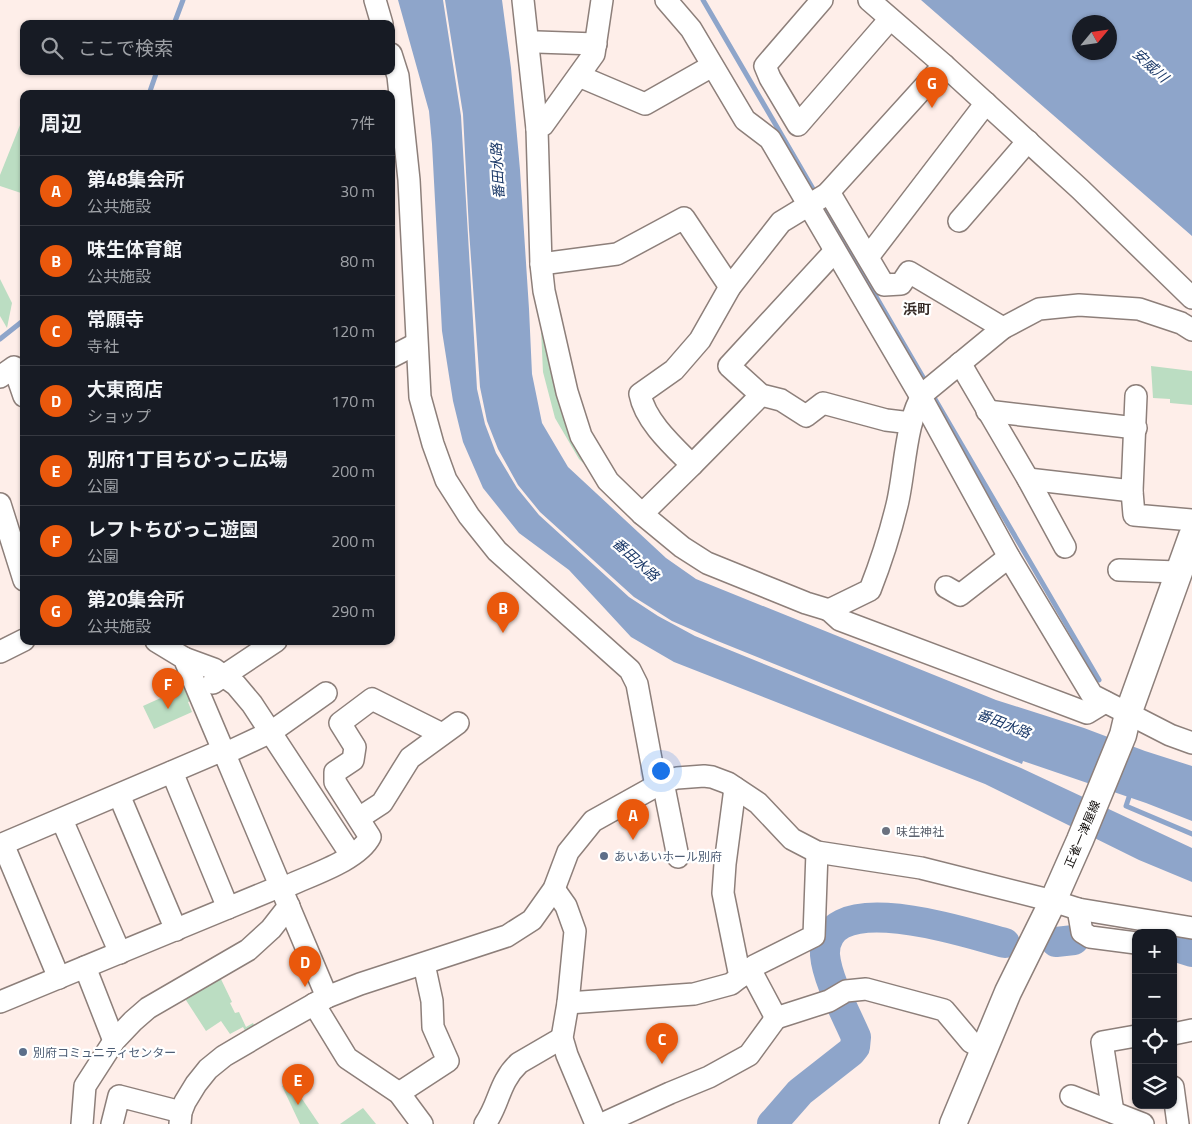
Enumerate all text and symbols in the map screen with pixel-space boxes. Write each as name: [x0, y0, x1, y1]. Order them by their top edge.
north arrow: [1072, 15, 1117, 60]
search box: [20, 20, 395, 75]
text: ここで検索: [78, 33, 173, 62]
icon: search: [38, 34, 66, 62]
water label: 安威川: [1128, 43, 1175, 88]
pin: G: [916, 67, 948, 108]
text: 周辺: [40, 107, 82, 139]
text: 7件: [350, 111, 375, 135]
water label: 番田水路: [485, 141, 509, 200]
text: 第48集会所: [87, 164, 184, 193]
text: A: [51, 179, 61, 203]
text: 30 m: [340, 179, 375, 203]
text: 公共施設: [87, 194, 151, 218]
text: 味生体育館: [87, 234, 182, 263]
text: B: [51, 249, 61, 273]
text: 80 m: [340, 249, 375, 273]
text: 公共施設: [87, 264, 151, 288]
district label: 浜町: [903, 298, 931, 319]
text: 常願寺: [87, 304, 144, 333]
text: C: [52, 319, 60, 343]
text: 120 m: [331, 319, 375, 343]
text: 寺社: [87, 334, 119, 358]
text: 大東商店: [87, 374, 163, 403]
text: D: [51, 389, 61, 413]
text: 170 m: [331, 389, 375, 413]
text: ショップ: [87, 404, 151, 428]
text: 別府1丁目ちびっこ広場: [87, 444, 288, 473]
text: E: [52, 459, 60, 483]
text: 200 m: [331, 459, 375, 483]
text: 公園: [87, 474, 119, 498]
text: レフトちびっこ遊園: [87, 514, 258, 543]
text: F: [52, 529, 60, 553]
text: 200 m: [331, 529, 375, 553]
water label: 番田水路: [608, 532, 665, 586]
text: 公園: [87, 544, 119, 568]
text: 第20集会所: [87, 584, 184, 613]
pin: B: [487, 592, 519, 633]
text: G: [51, 599, 61, 623]
text: 290 m: [331, 599, 375, 623]
text: 公共施設: [87, 614, 151, 638]
pin: F: [152, 668, 184, 709]
water label: 番田水路: [974, 703, 1035, 743]
your location: [648, 758, 674, 784]
street label: 正雀一津屋線: [1059, 797, 1105, 871]
pin: A: [617, 799, 649, 840]
place label: 味生神社: [896, 822, 944, 841]
marker: 味生神社: [880, 825, 892, 837]
place label: あいあいホール別府: [614, 847, 722, 866]
marker: あいあいホール別府: [598, 850, 610, 862]
map controls: [1132, 929, 1177, 1109]
button: +: [1132, 929, 1177, 974]
pin: D: [289, 946, 321, 987]
button: −: [1132, 974, 1177, 1019]
button: locate: [1132, 1019, 1177, 1064]
pin: C: [646, 1023, 678, 1064]
place label: 別府コミュニティセンター: [33, 1043, 176, 1062]
marker: 別府コミュニティセンター: [17, 1046, 29, 1058]
pin: E: [282, 1064, 314, 1105]
button: layers: [1132, 1064, 1177, 1109]

